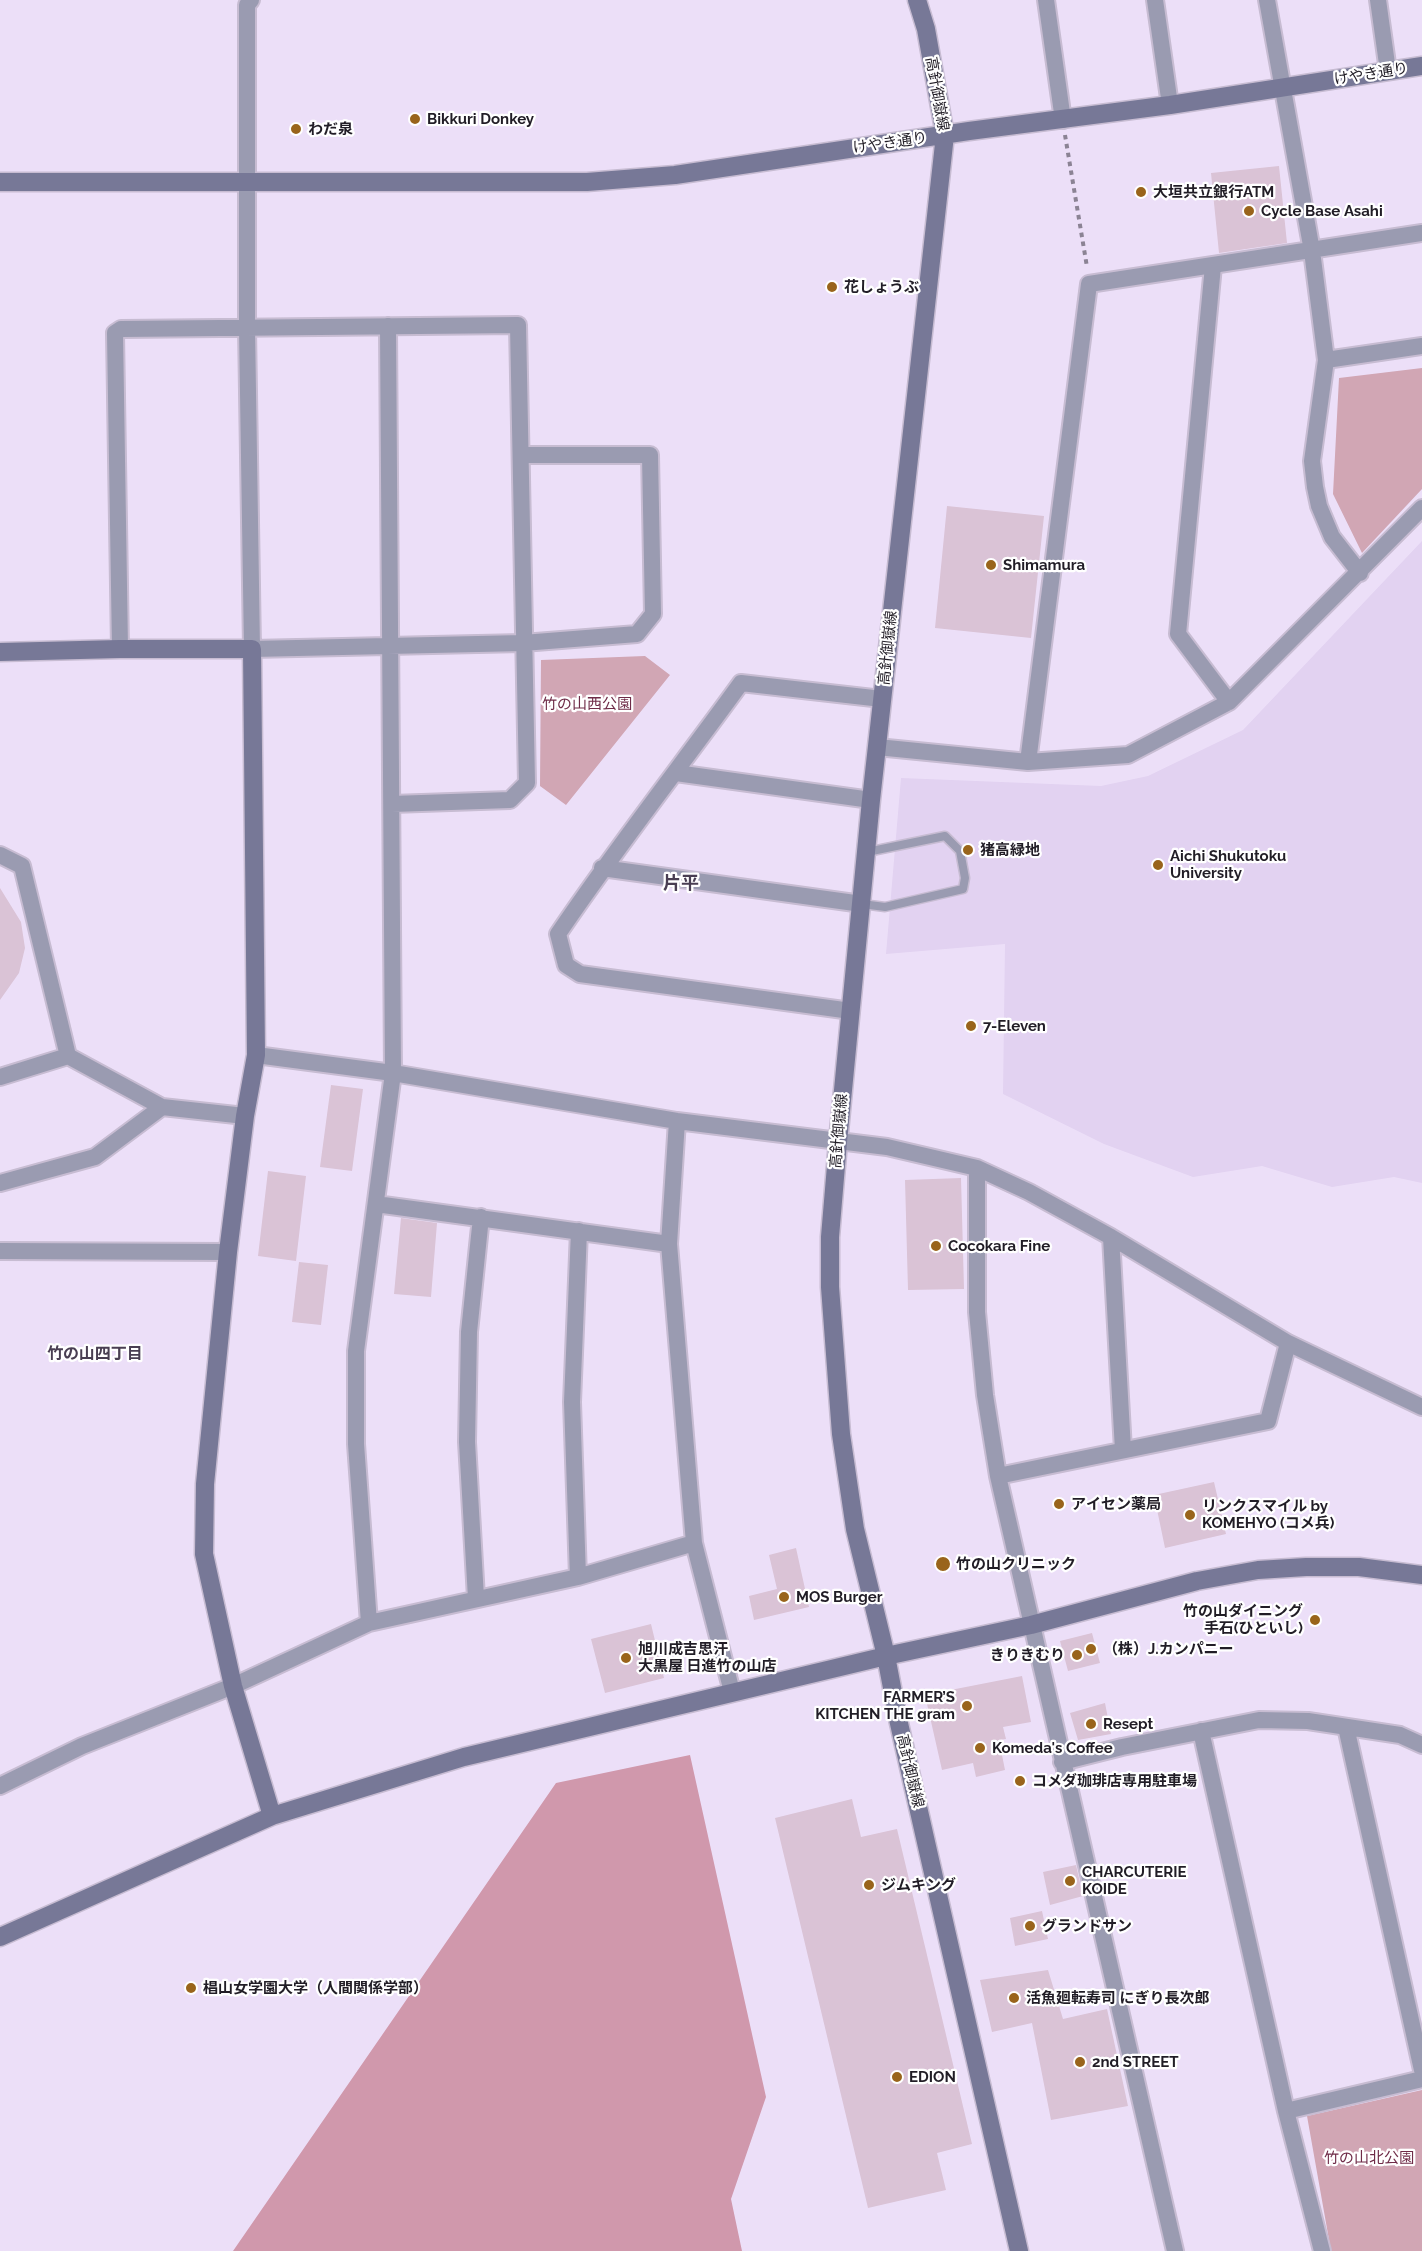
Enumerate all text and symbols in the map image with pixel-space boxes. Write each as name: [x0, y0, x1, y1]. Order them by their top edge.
street label: 高針御嶽線: [922, 56, 952, 132]
street label: けやき通り: [1333, 59, 1409, 89]
place label: Bikkuri Donkey: [427, 110, 534, 128]
marker: Bikkuri Donkey: [408, 112, 422, 126]
place label: わだ泉: [308, 120, 353, 138]
marker: わだ泉: [289, 122, 303, 136]
street label: けやき通り: [852, 129, 928, 157]
place label: 大垣共立銀行ATM: [1153, 183, 1274, 201]
marker: 大垣共立銀行ATM: [1134, 185, 1148, 199]
place label: Cycle Base Asahi: [1261, 202, 1383, 220]
marker: Cycle Base Asahi: [1242, 204, 1256, 218]
place label: 花しょうぶ: [844, 278, 919, 296]
marker: 花しょうぶ: [825, 280, 839, 294]
place label: Shimamura: [1003, 556, 1085, 574]
marker: Shimamura: [984, 558, 998, 572]
street label: 高針御嶽線: [875, 610, 901, 686]
park label: 竹の山西公園: [542, 695, 632, 713]
place label: 猪高緑地: [980, 841, 1040, 859]
marker: 猪高緑地: [961, 843, 975, 857]
place label: Aichi Shukutoku University: [1170, 847, 1286, 882]
marker: Aichi Shukutoku University: [1151, 858, 1165, 872]
district label: 片平: [663, 873, 699, 895]
place label: 7-Eleven: [983, 1017, 1046, 1035]
marker: 7-Eleven: [964, 1019, 978, 1033]
street label: 高針御嶽線: [827, 1093, 851, 1169]
place label: Cocokara Fine: [948, 1237, 1050, 1255]
marker: Cocokara Fine: [929, 1239, 943, 1253]
district label: 竹の山四丁目: [47, 1344, 143, 1364]
place label: アイセン薬局: [1071, 1495, 1161, 1513]
marker: アイセン薬局: [1052, 1497, 1066, 1511]
place label: リンクスマイル by KOMEHYO (コメ兵): [1202, 1497, 1334, 1532]
marker: リンクスマイル by KOMEHYO (コメ兵): [1183, 1508, 1197, 1522]
marker: 竹の山クリニック: [934, 1555, 952, 1573]
place label: 竹の山クリニック: [956, 1555, 1076, 1573]
place label: MOS Burger: [796, 1588, 883, 1606]
marker: MOS Burger: [777, 1590, 791, 1604]
place label: 竹の山ダイニング 手石(ひといし): [1183, 1602, 1303, 1637]
marker: 竹の山ダイニング 手石(ひといし): [1308, 1613, 1322, 1627]
place label: 旭川成吉思汗 大黒屋 日進竹の山店: [638, 1640, 777, 1675]
place label: （株）J.カンパニー: [1103, 1640, 1234, 1658]
marker: （株）J.カンパニー: [1084, 1642, 1098, 1656]
place label: きりきむり: [990, 1646, 1065, 1664]
marker: きりきむり: [1070, 1648, 1084, 1662]
marker: 旭川成吉思汗 大黒屋 日進竹の山店: [619, 1651, 633, 1665]
place label: FARMER’S KITCHEN THE gram: [815, 1688, 955, 1723]
marker: FARMER’S KITCHEN THE gram: [960, 1699, 974, 1713]
place label: Resept: [1103, 1715, 1153, 1733]
marker: Resept: [1084, 1717, 1098, 1731]
street label: 高針御嶽線: [893, 1732, 927, 1810]
place label: Komeda's Coffee: [992, 1739, 1113, 1757]
marker: Komeda's Coffee: [973, 1741, 987, 1755]
place label: コメダ珈琲店専用駐車場: [1032, 1772, 1197, 1790]
marker: コメダ珈琲店専用駐車場: [1013, 1774, 1027, 1788]
place label: CHARCUTERIE KOIDE: [1082, 1863, 1187, 1898]
marker: CHARCUTERIE KOIDE: [1063, 1874, 1077, 1888]
place label: ジムキング: [881, 1876, 956, 1894]
marker: ジムキング: [862, 1878, 876, 1892]
place label: グランドサン: [1042, 1917, 1132, 1935]
marker: グランドサン: [1023, 1919, 1037, 1933]
place label: 椙山女学園大学（人間関係学部）: [203, 1979, 428, 1997]
marker: 椙山女学園大学（人間関係学部）: [184, 1981, 198, 1995]
place label: 活魚廻転寿司 にぎり長次郎: [1026, 1989, 1210, 2007]
marker: 活魚廻転寿司 にぎり長次郎: [1007, 1991, 1021, 2005]
place label: 2nd STREET: [1092, 2053, 1179, 2071]
marker: 2nd STREET: [1073, 2055, 1087, 2069]
place label: EDION: [909, 2068, 956, 2086]
marker: EDION: [890, 2070, 904, 2084]
park label: 竹の山北公園: [1324, 2149, 1414, 2167]

